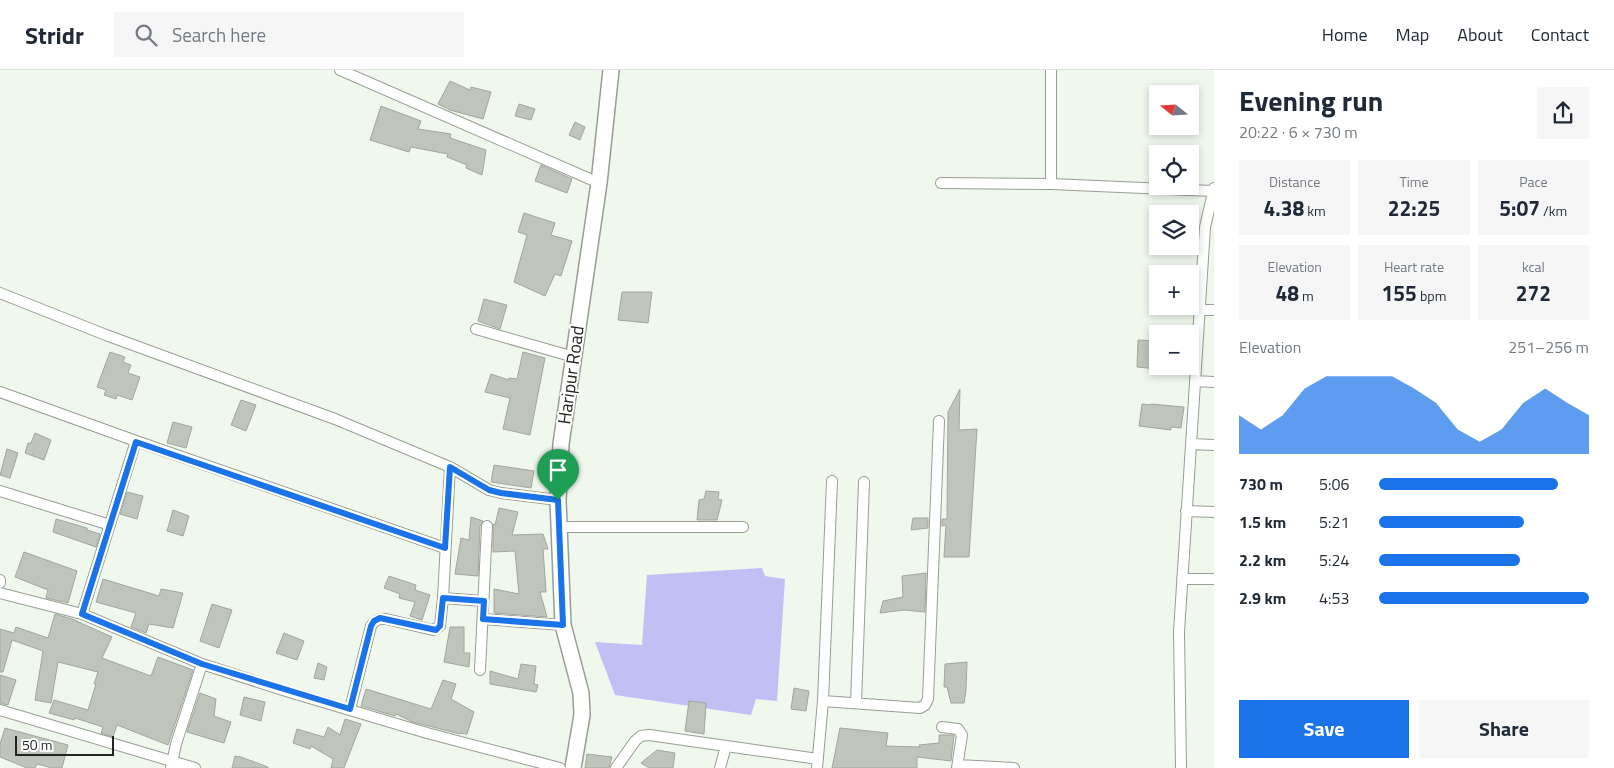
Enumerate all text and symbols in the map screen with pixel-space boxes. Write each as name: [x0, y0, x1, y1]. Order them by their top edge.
search box: [114, 12, 464, 57]
text: Stridr: [25, 17, 84, 53]
text: Search here: [172, 20, 266, 49]
icon: search: [132, 21, 160, 49]
text: Home: [1322, 21, 1368, 48]
text: Map: [1396, 21, 1429, 48]
text: About: [1457, 21, 1503, 48]
text: Contact: [1531, 21, 1589, 48]
text: Evening run: [1239, 79, 1383, 122]
north arrow: [1149, 85, 1199, 135]
map controls: [1149, 85, 1199, 375]
button: share: [1537, 87, 1589, 139]
text: 20:22 · 6 × 730 m: [1239, 120, 1358, 144]
button: locate: [1149, 145, 1199, 195]
text: Distance: [1269, 171, 1320, 192]
text: Time: [1399, 171, 1429, 192]
text: Pace: [1519, 171, 1548, 192]
text: 4.38: [1264, 192, 1304, 224]
text: 22:25: [1388, 192, 1440, 224]
text: 5:07: [1499, 192, 1540, 224]
text: km: [1304, 200, 1326, 221]
text: /km: [1540, 200, 1567, 221]
button: layers: [1149, 205, 1199, 255]
text: Elevation: [1267, 256, 1322, 277]
text: Heart rate: [1384, 256, 1444, 277]
text: kcal: [1522, 256, 1545, 277]
button: +: [1149, 265, 1199, 315]
text: 48: [1276, 277, 1299, 309]
text: 155: [1382, 277, 1417, 309]
text: 272: [1516, 277, 1551, 309]
text: m: [1299, 285, 1314, 306]
text: bpm: [1417, 285, 1446, 306]
street label: Haripur Road: [550, 324, 591, 426]
button: −: [1149, 325, 1199, 375]
text: Elevation: [1239, 335, 1301, 359]
text: 251–256 m: [1508, 335, 1589, 359]
pin: [537, 449, 579, 500]
icon: arrive: [544, 456, 572, 484]
text: 730 m: [1239, 472, 1283, 496]
text: 5:06: [1319, 472, 1349, 496]
text: 1.5 km: [1239, 510, 1286, 534]
text: 5:21: [1319, 510, 1349, 534]
text: 2.2 km: [1239, 548, 1286, 572]
text: 5:24: [1319, 548, 1349, 572]
text: 2.9 km: [1239, 586, 1286, 610]
text: 4:53: [1319, 586, 1349, 610]
button: Save: [1239, 700, 1409, 758]
button: Share: [1419, 700, 1589, 758]
scale bar: [15, 733, 114, 756]
text: 50 m: [22, 734, 52, 755]

